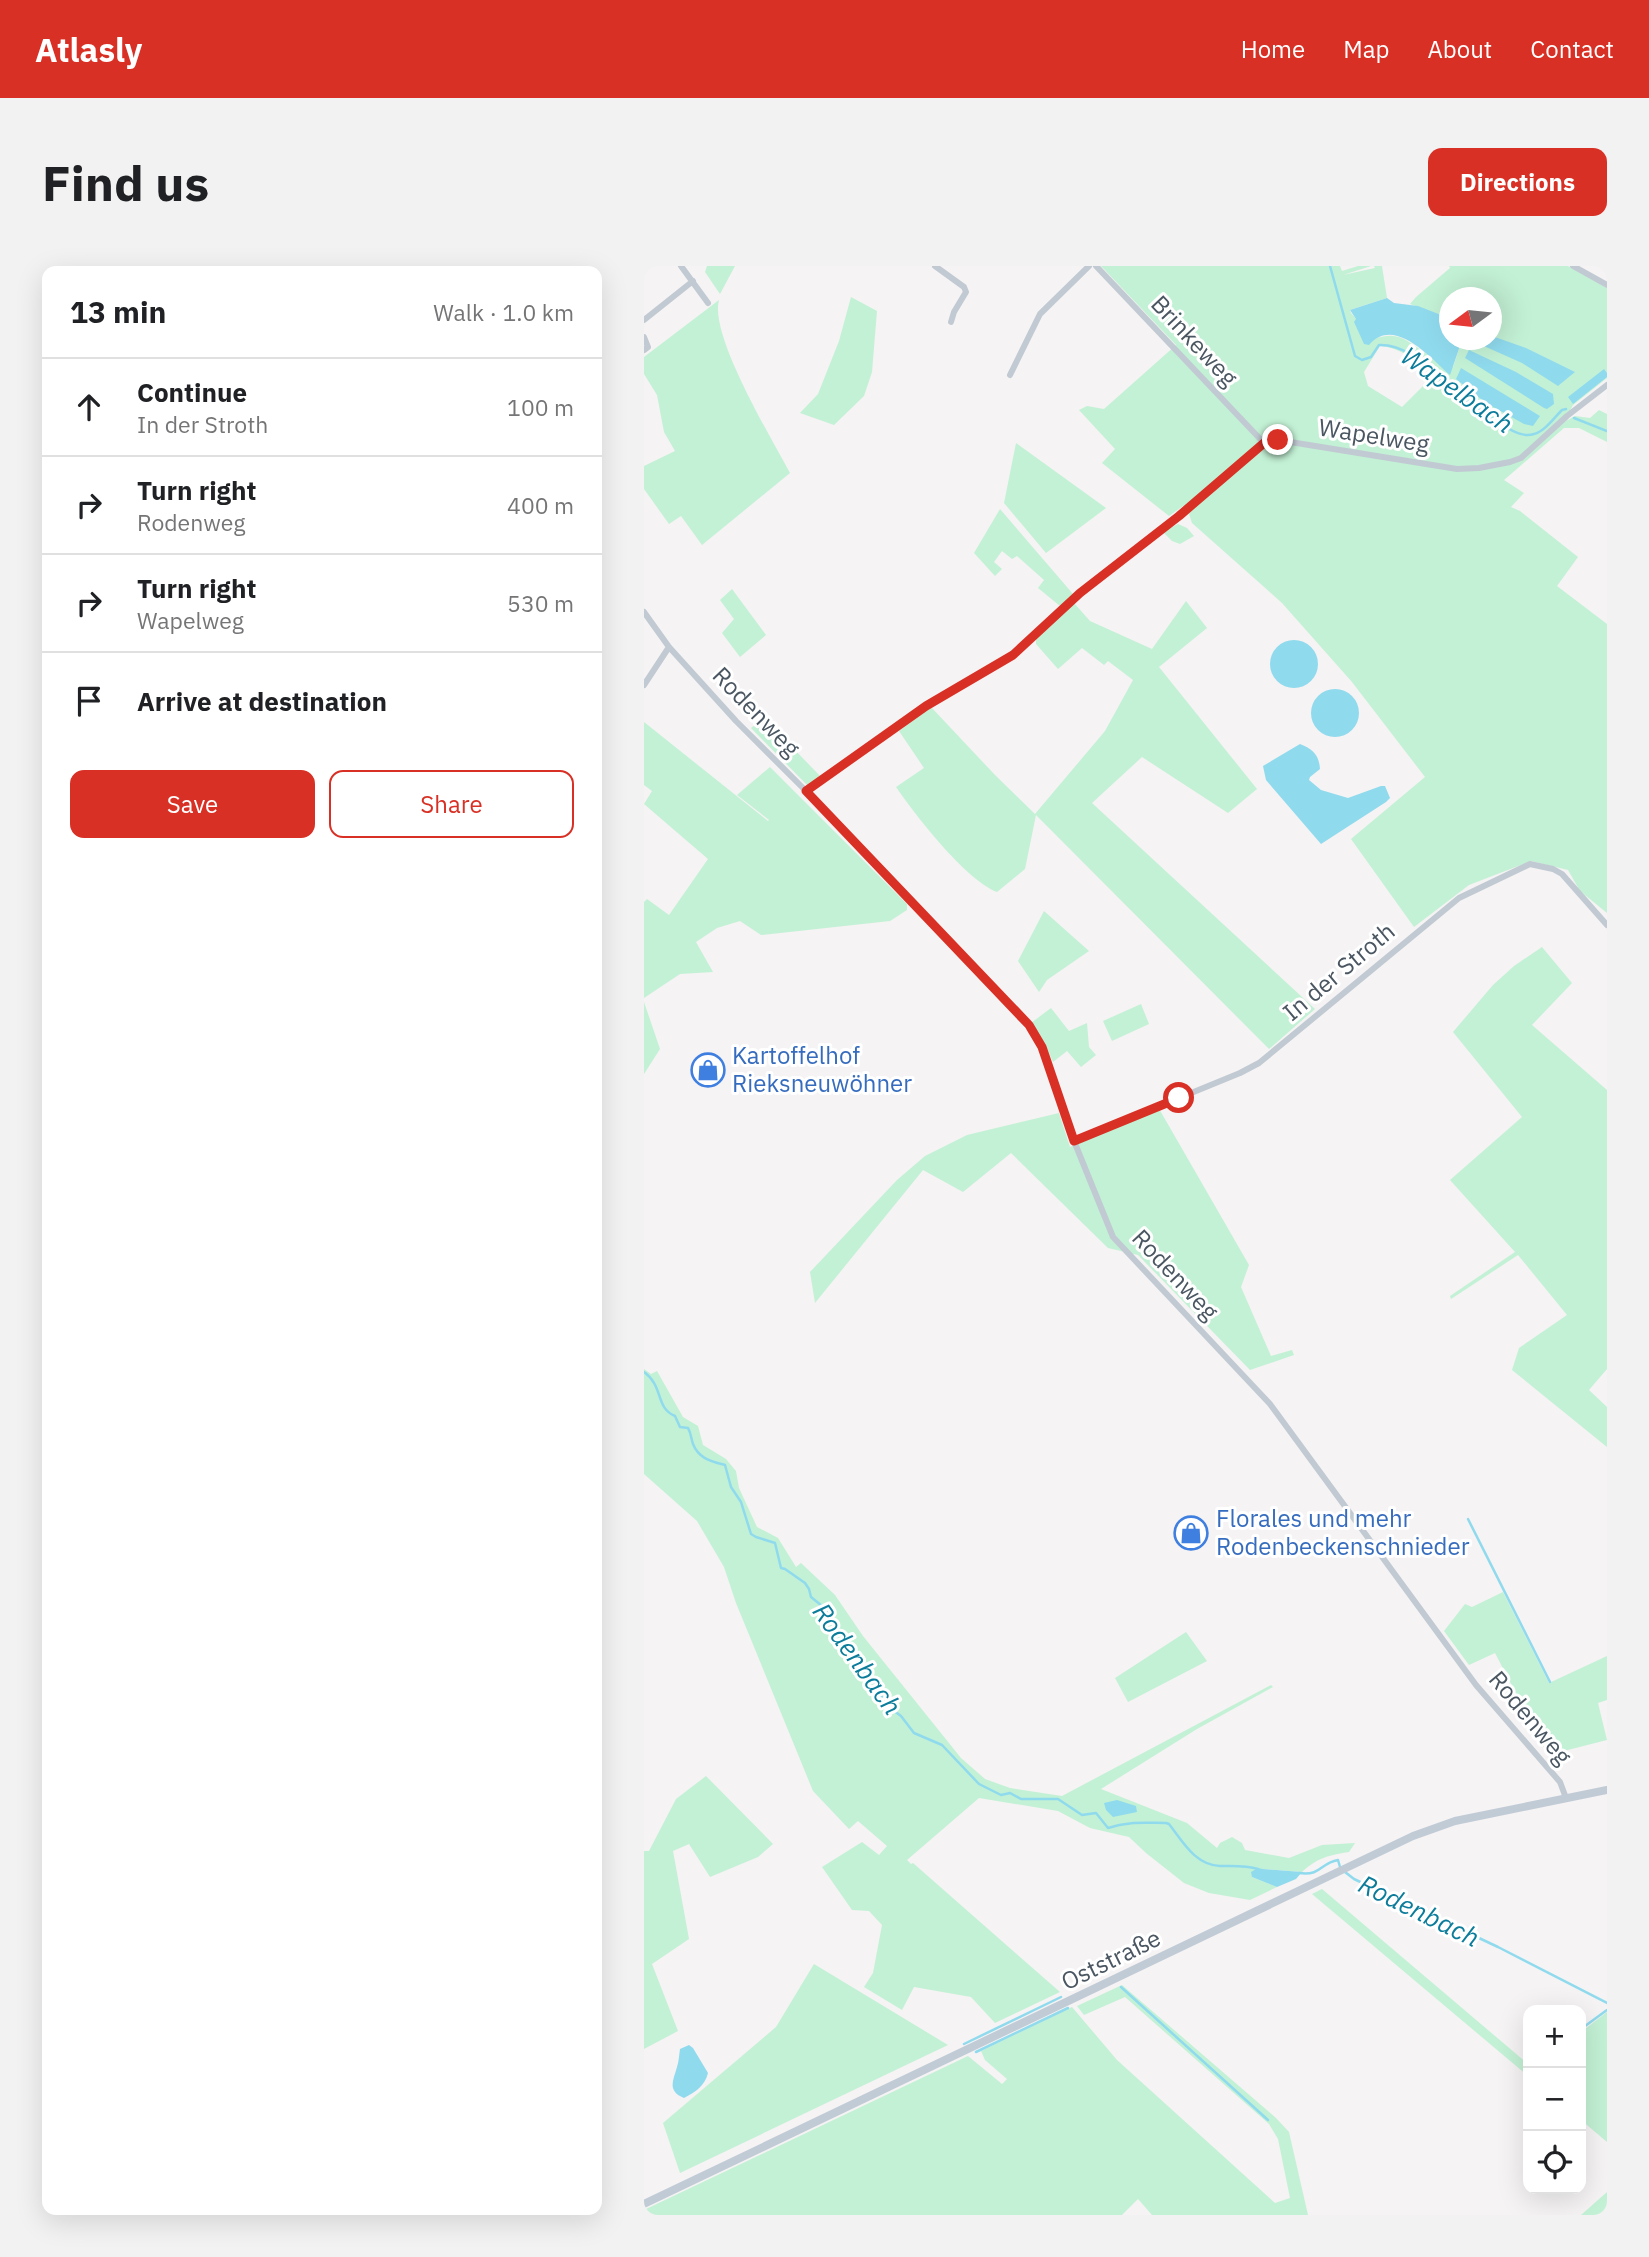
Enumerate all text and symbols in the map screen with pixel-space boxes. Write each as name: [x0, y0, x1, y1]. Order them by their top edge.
text: Atlasly: [35, 28, 142, 71]
text: Home: [1241, 33, 1305, 65]
text: Map: [1343, 33, 1389, 65]
text: About: [1427, 33, 1492, 65]
text: Contact: [1530, 33, 1614, 65]
button: Directions: [1428, 148, 1607, 216]
text: Find us: [42, 151, 209, 214]
north arrow: [1439, 287, 1502, 350]
street label: Brinkeweg: [1144, 288, 1245, 393]
text: 13 min: [70, 292, 166, 331]
text: Walk · 1.0 km: [433, 297, 574, 327]
water label: Wapelbach: [1395, 338, 1520, 440]
text: Continue: [137, 375, 247, 409]
icon: ahead: [70, 388, 108, 426]
text: 100 m: [507, 392, 574, 422]
text: In der Stroth: [137, 409, 268, 439]
street label: Wapelweg: [1317, 410, 1432, 460]
route end: [1262, 424, 1293, 455]
text: Turn right: [137, 473, 256, 507]
icon: right: [70, 486, 108, 524]
text: 400 m: [507, 490, 574, 520]
text: Rodenweg: [137, 507, 246, 537]
text: Turn right: [137, 571, 256, 605]
icon: right: [70, 584, 108, 622]
text: 530 m: [507, 588, 574, 618]
text: Wapelweg: [137, 605, 244, 635]
street label: Rodenweg: [706, 659, 808, 763]
icon: arrive: [70, 682, 108, 720]
text: Arrive at destination: [137, 684, 387, 718]
button: Save: [70, 770, 315, 838]
button: Share: [329, 770, 574, 838]
street label: In der Stroth: [1276, 915, 1401, 1028]
place label: Kartoffelhof Rieksneuwöhner: [732, 1039, 912, 1099]
shop icon: Kartoffelhof Rieksneuwöhner: [689, 1051, 727, 1089]
route start: [1163, 1082, 1194, 1113]
street label: Rodenweg: [1125, 1222, 1226, 1327]
place label: Florales und mehr Rodenbeckenschnieder: [1216, 1502, 1470, 1562]
shop icon: Florales und mehr Rodenbeckenschnieder: [1172, 1514, 1210, 1552]
water label: Rodenbach: [806, 1596, 910, 1721]
street label: Rodenweg: [1482, 1664, 1580, 1771]
water label: Rodenbach: [1353, 1866, 1485, 1954]
street label: Oststraße: [1055, 1921, 1166, 1997]
map controls: [1523, 2005, 1586, 2194]
button: +: [1523, 2005, 1586, 2068]
button: −: [1523, 2068, 1586, 2131]
button: locate: [1523, 2131, 1586, 2194]

